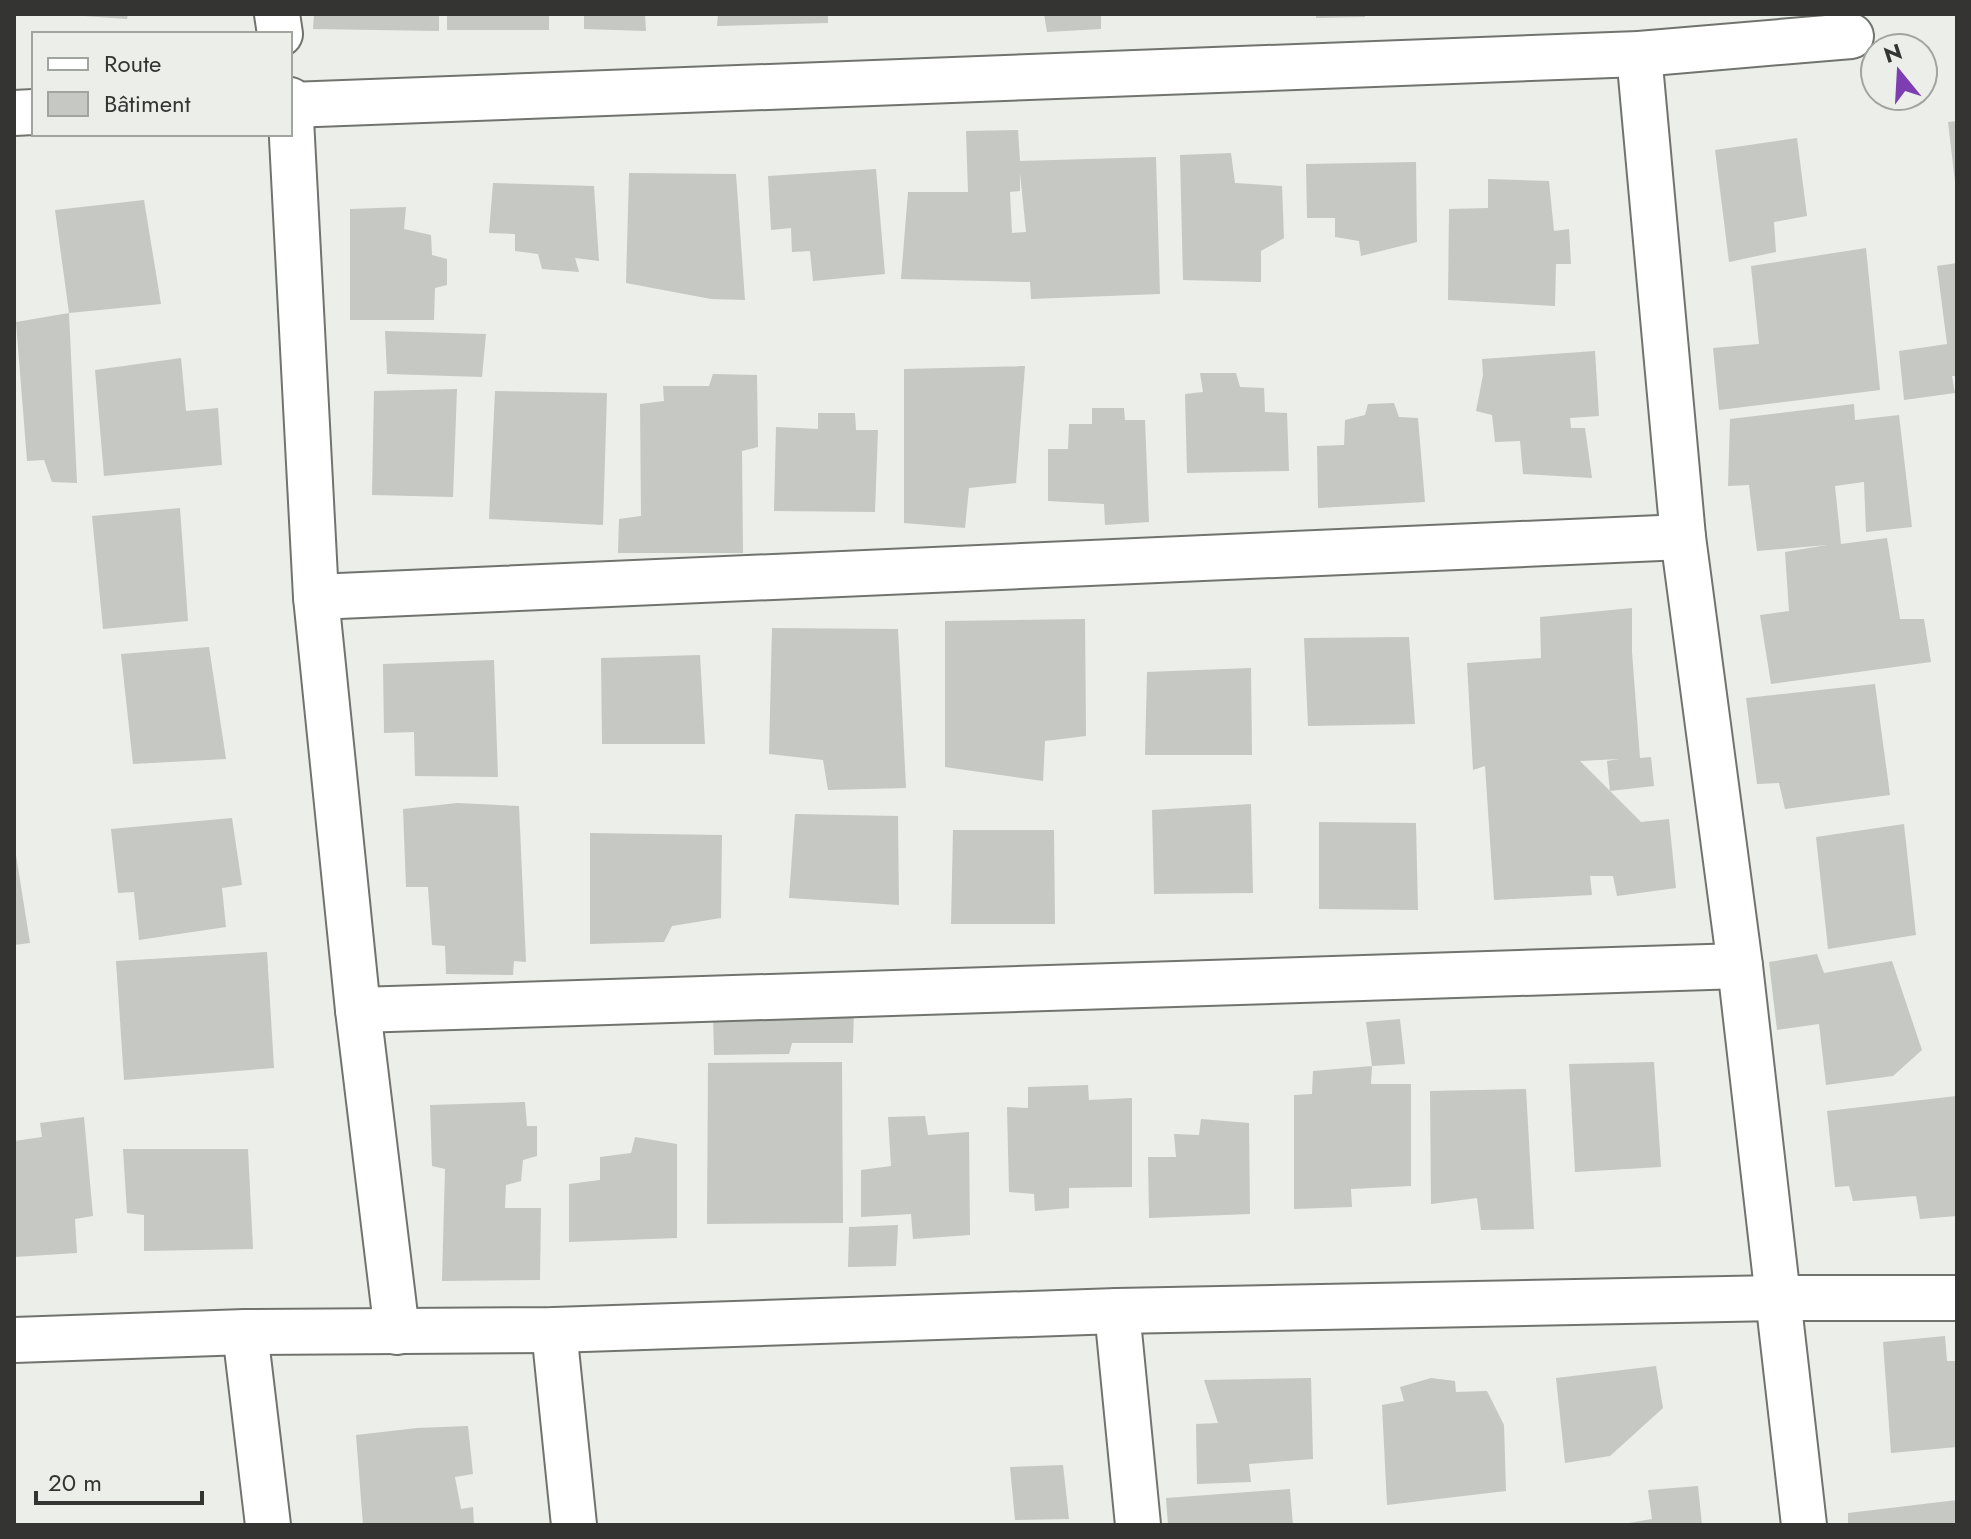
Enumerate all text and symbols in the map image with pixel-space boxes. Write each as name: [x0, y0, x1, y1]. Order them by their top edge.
legend: [32, 32, 292, 136]
north arrow: [1859, 32, 1939, 112]
text: N: [1880, 35, 1906, 71]
text: Route: [104, 46, 161, 81]
text: Bâtiment: [104, 86, 191, 121]
scale bar: [36, 1455, 202, 1505]
text: 20 m: [48, 1465, 102, 1500]

